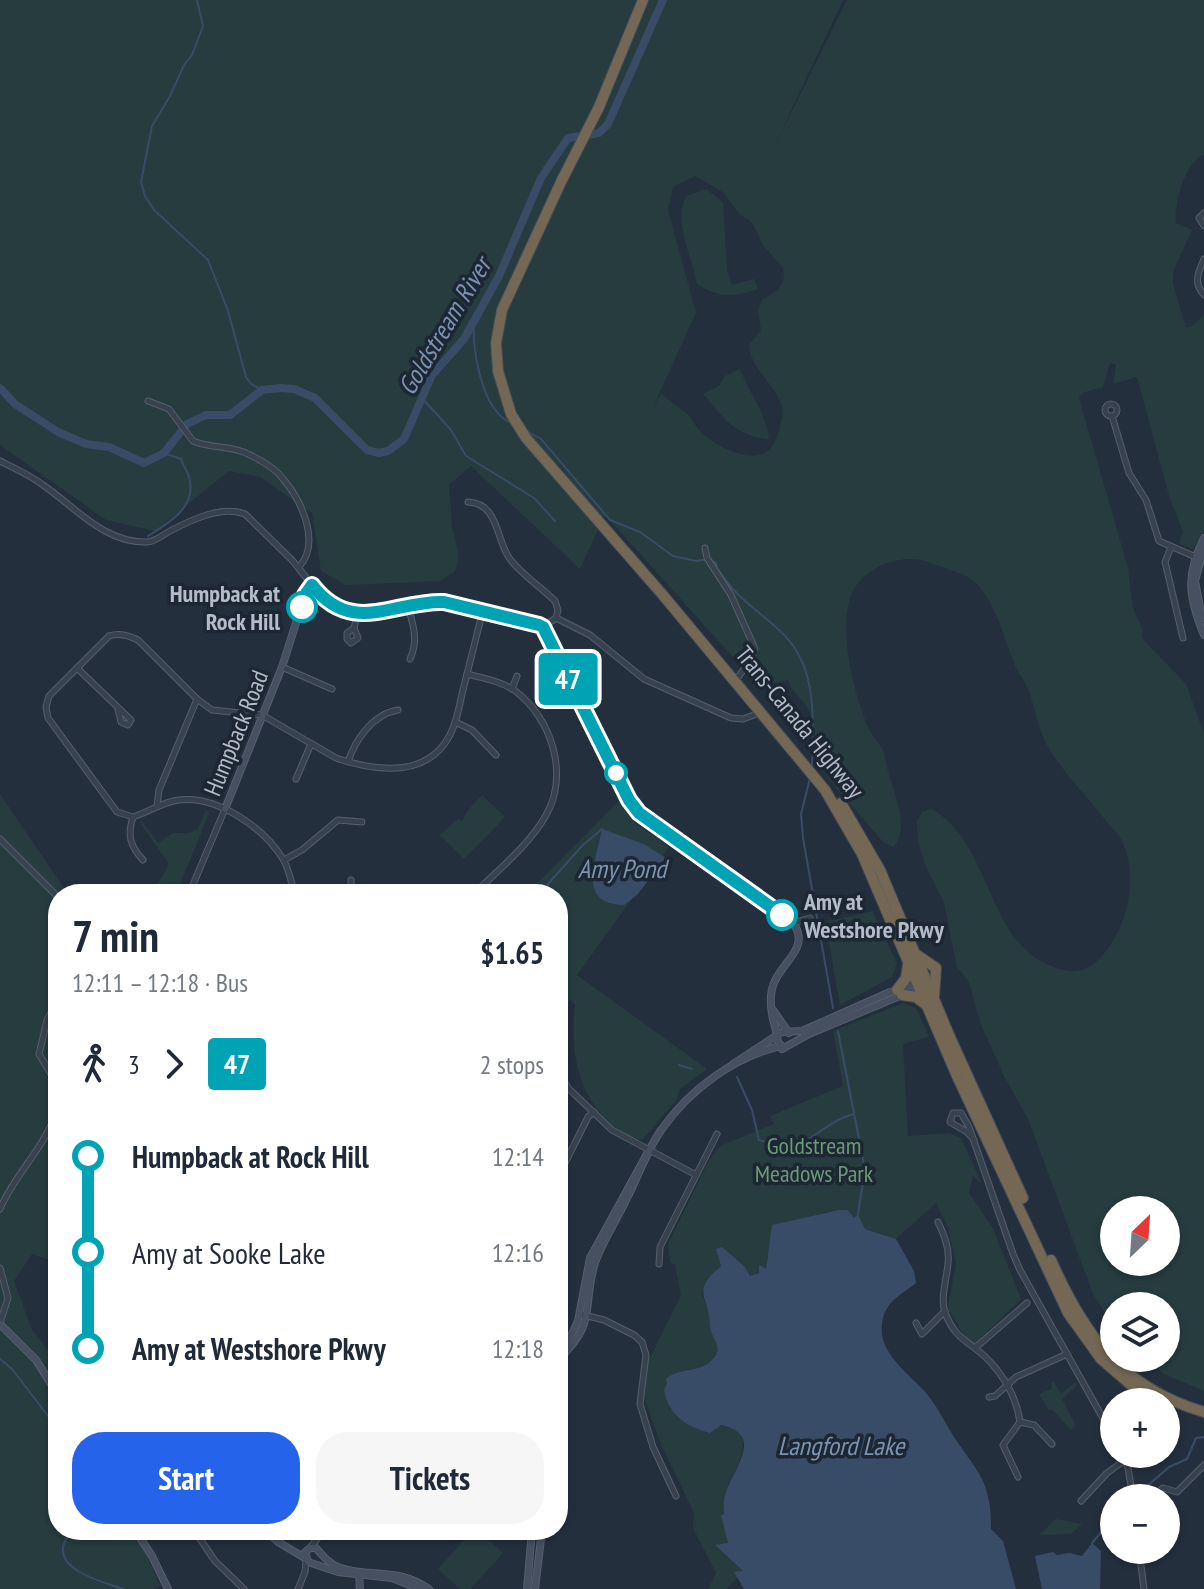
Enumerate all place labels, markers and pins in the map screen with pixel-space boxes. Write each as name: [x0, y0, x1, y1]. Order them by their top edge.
place label: Humpback at Rock Hill: [170, 578, 280, 637]
marker: Humpback at Rock Hill: [287, 592, 317, 622]
unlabelled marker: [605, 762, 627, 784]
place label: Amy at Westshore Pkwy: [803, 886, 944, 945]
marker: Amy at Westshore Pkwy: [767, 900, 797, 930]

